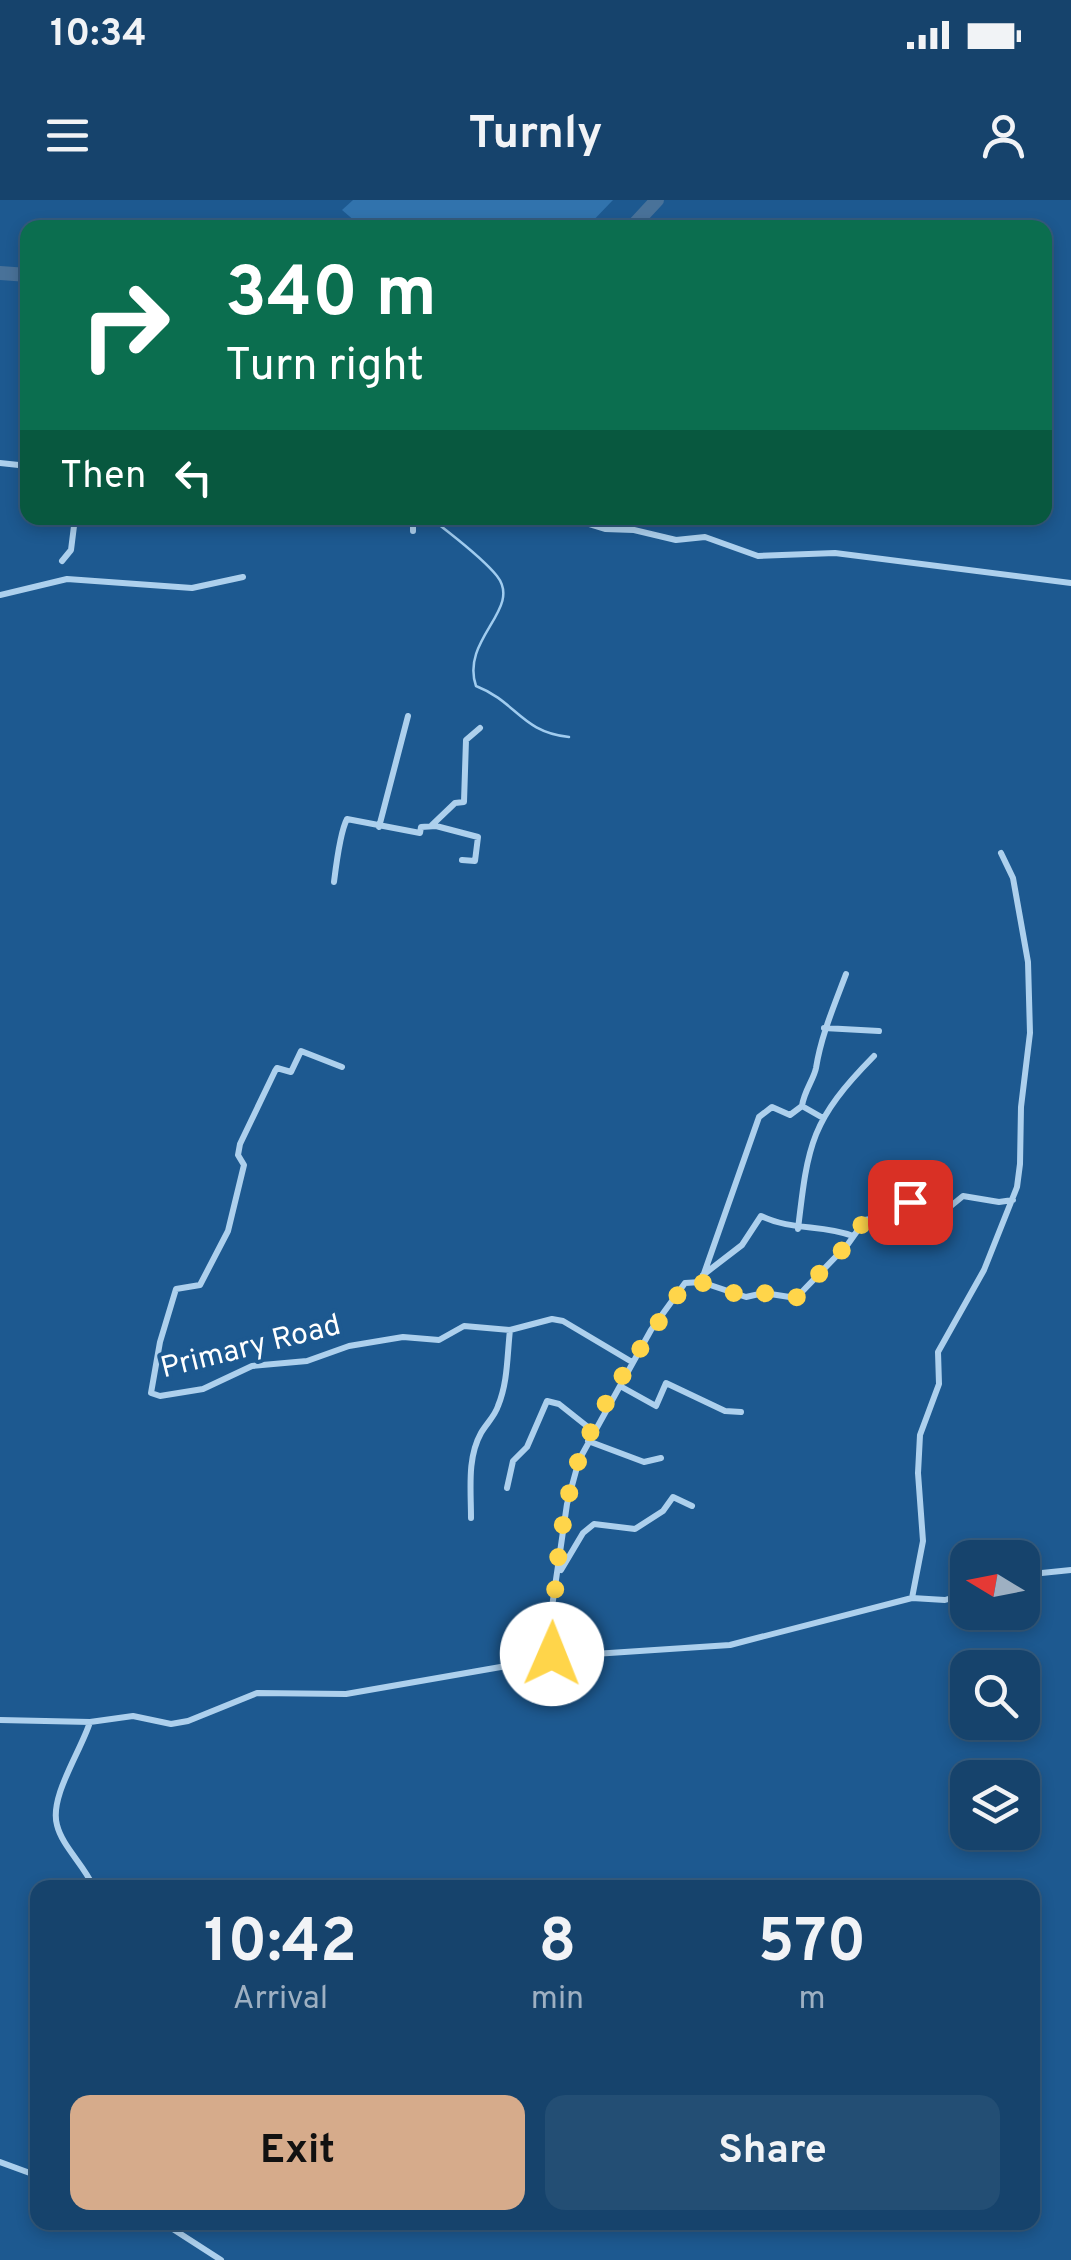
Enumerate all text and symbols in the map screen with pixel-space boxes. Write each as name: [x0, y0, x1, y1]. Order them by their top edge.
text: 10:34: [50, 11, 147, 60]
text: Turnly: [468, 107, 603, 164]
icon: menu: [40, 108, 95, 163]
icon: person: [976, 108, 1031, 163]
text: 340 m: [225, 252, 437, 341]
icon: right: [60, 260, 190, 390]
text: Turn right: [225, 339, 424, 396]
icon: left: [166, 450, 221, 505]
text: Then: [60, 453, 146, 502]
pin: [868, 1160, 953, 1245]
icon: arrive: [883, 1175, 938, 1230]
street label: Primary Road: [157, 1308, 345, 1388]
north arrow: [950, 1540, 1040, 1630]
map controls: [950, 1540, 1040, 1850]
position arrow: [500, 1602, 604, 1706]
button: search: [950, 1650, 1040, 1740]
button: layers: [950, 1760, 1040, 1850]
text: 10:42: [204, 1907, 357, 1983]
text: 8: [539, 1907, 576, 1983]
text: 570: [758, 1907, 866, 1983]
text: Arrival: [233, 1980, 328, 2020]
text: min: [531, 1980, 584, 2020]
text: m: [798, 1980, 826, 2020]
button: Exit: [70, 2095, 525, 2210]
button: Share: [545, 2095, 1000, 2210]

